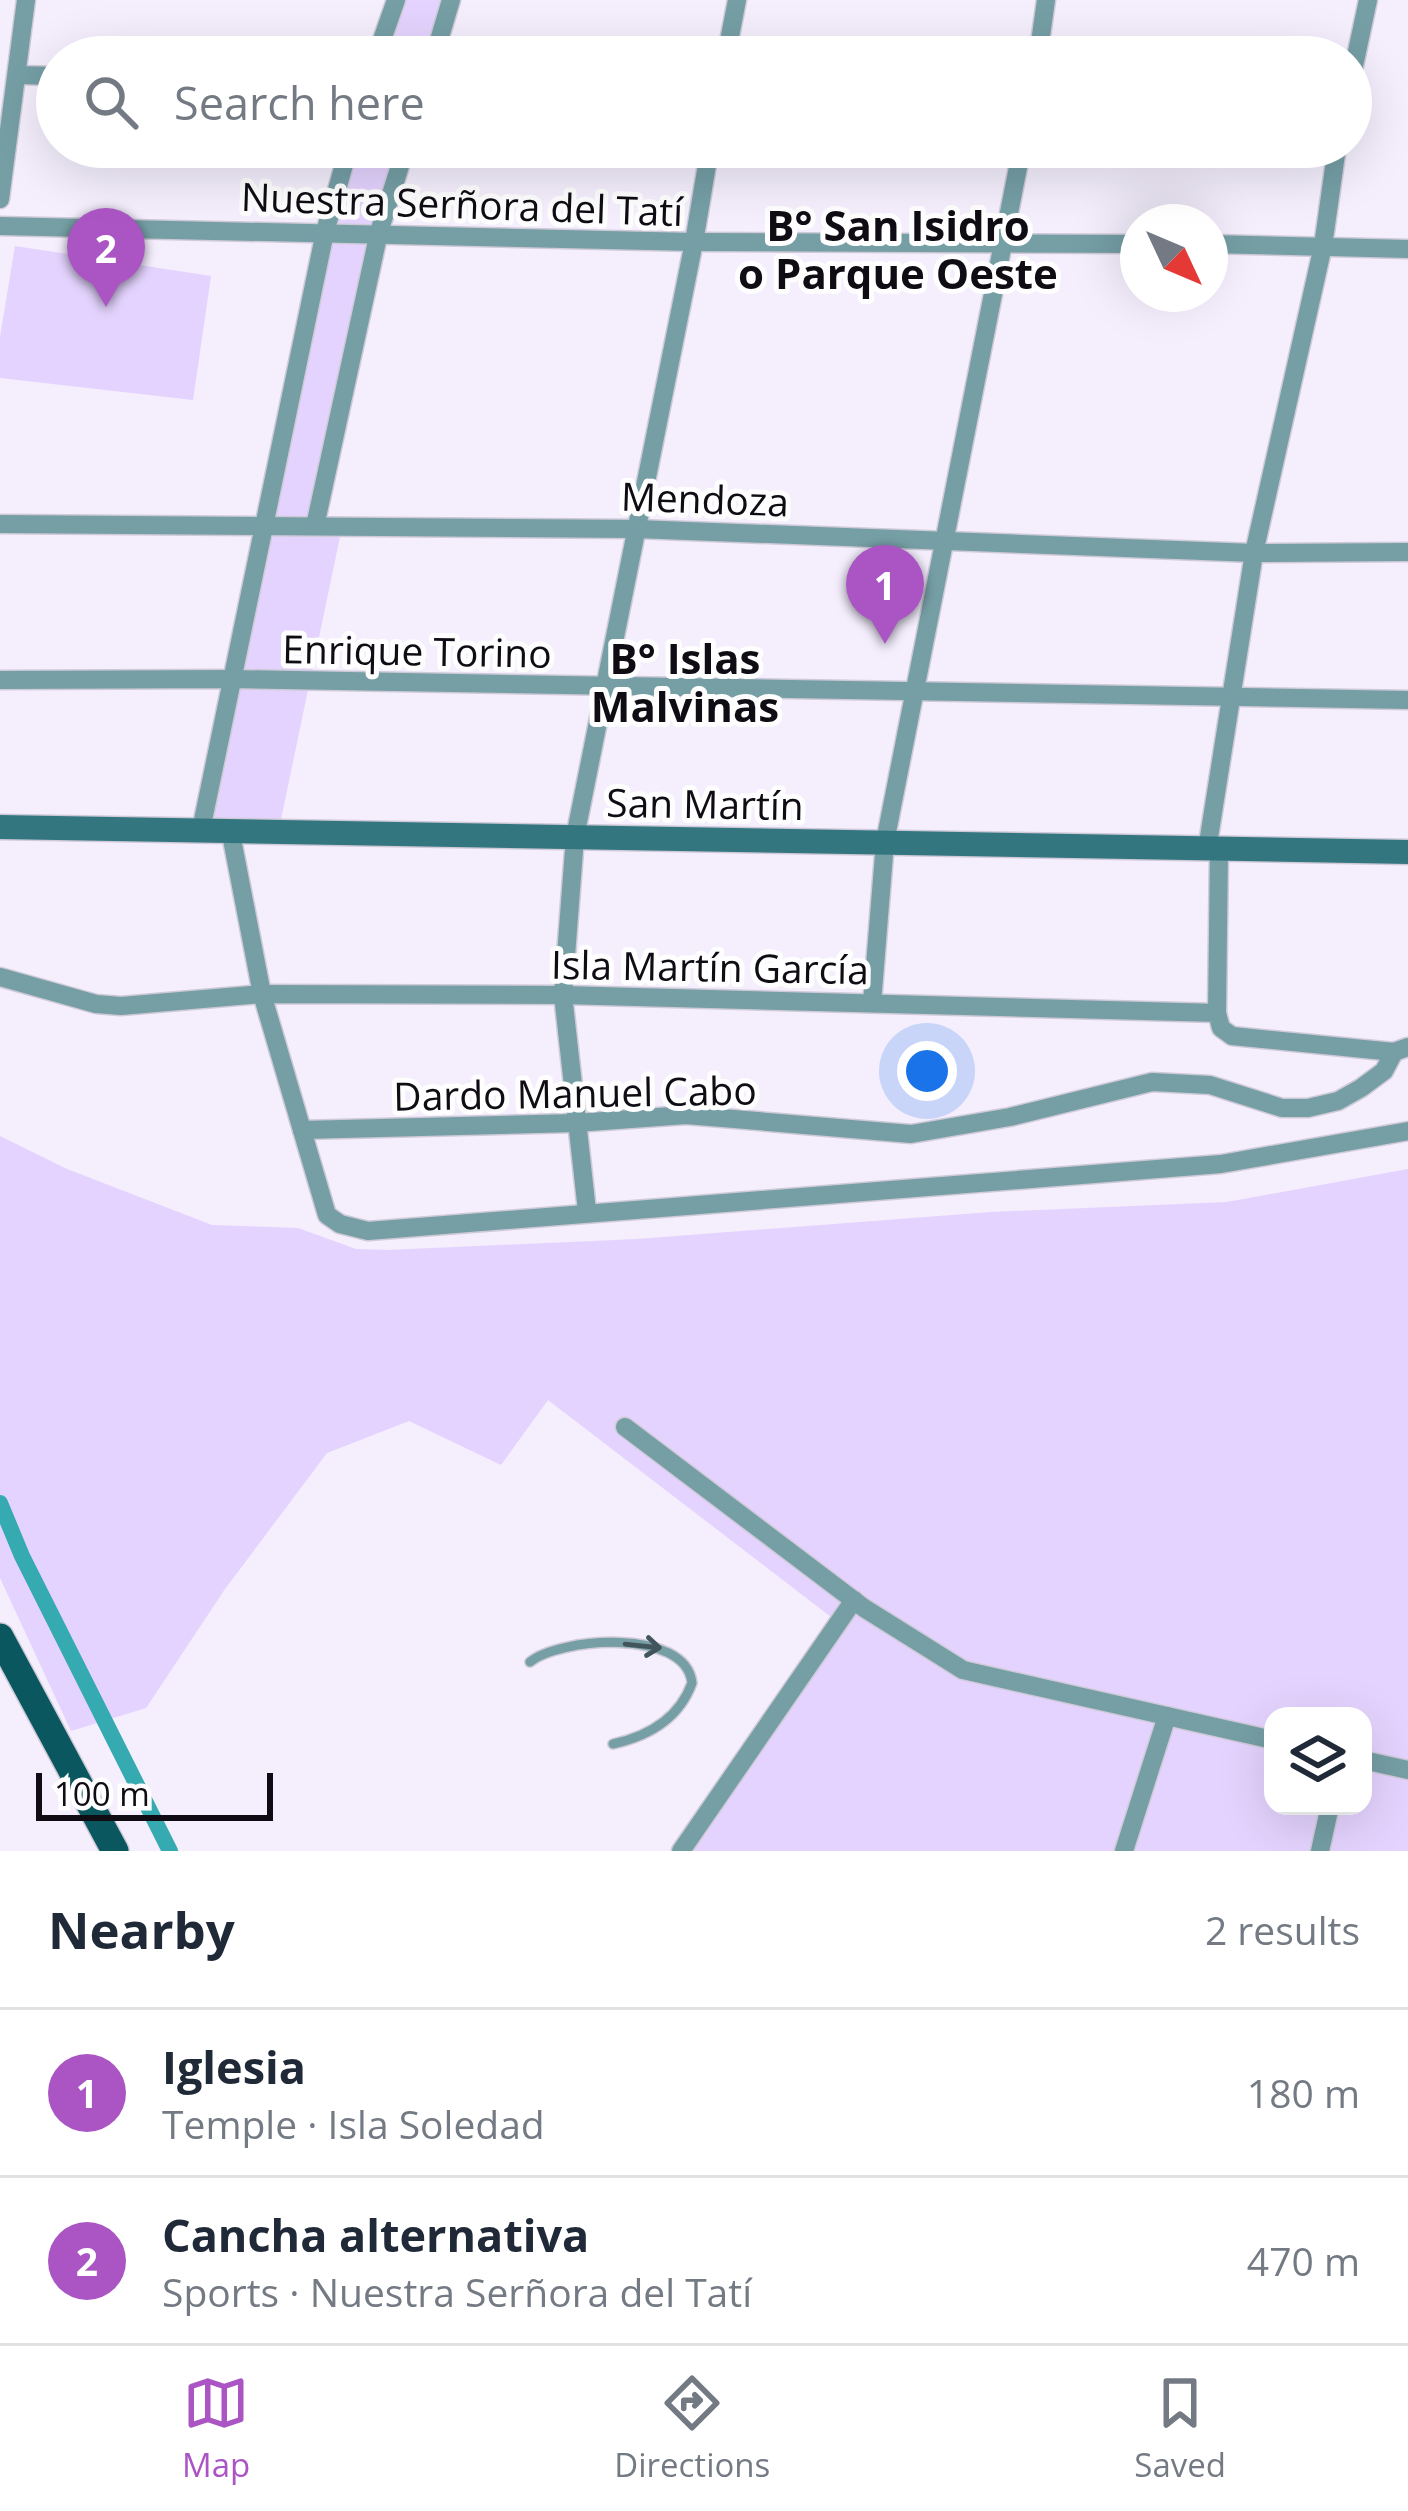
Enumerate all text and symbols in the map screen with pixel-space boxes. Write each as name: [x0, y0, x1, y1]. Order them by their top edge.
search box: [36, 36, 1372, 168]
icon: search: [78, 69, 144, 135]
text: Search here: [174, 72, 425, 133]
street label: Nuestra Serñora del Tatí: [240, 169, 685, 237]
district label: B° San Isidro o Parque Oeste: [738, 196, 1058, 301]
north arrow: [1120, 204, 1228, 312]
pin: 2: [67, 208, 145, 307]
street label: Mendoza: [620, 469, 790, 527]
pin: 1: [846, 545, 924, 644]
street label: Enrique Torino: [282, 621, 552, 679]
district label: B° Islas Malvinas: [591, 629, 779, 734]
street label: San Martín: [606, 775, 804, 831]
street label: Isla Martín García: [551, 937, 869, 995]
your location: [897, 1041, 957, 1101]
street label: Dardo Manuel Cabo: [393, 1062, 757, 1122]
one-way arrow: [622, 1635, 661, 1658]
map controls: [1264, 1707, 1372, 1815]
button: layers: [1264, 1707, 1372, 1815]
scale bar: [36, 1767, 273, 1820]
text: 100 m: [54, 1771, 150, 1816]
text: Nearby: [48, 1894, 235, 1964]
text: 2 results: [1205, 1903, 1360, 1956]
text: Iglesia: [162, 2036, 306, 2097]
text: 1: [76, 2066, 98, 2119]
text: 180 m: [1247, 2066, 1360, 2119]
text: Temple · Isla Soledad: [162, 2097, 545, 2150]
text: Cancha alternativa: [162, 2204, 589, 2265]
text: 2: [76, 2234, 98, 2287]
text: 470 m: [1247, 2234, 1360, 2287]
text: Sports · Nuestra Serñora del Tatí: [162, 2265, 752, 2318]
tab: Map: [182, 2370, 250, 2487]
tab: Directions: [614, 2370, 770, 2487]
tab: Saved: [1134, 2370, 1226, 2487]

